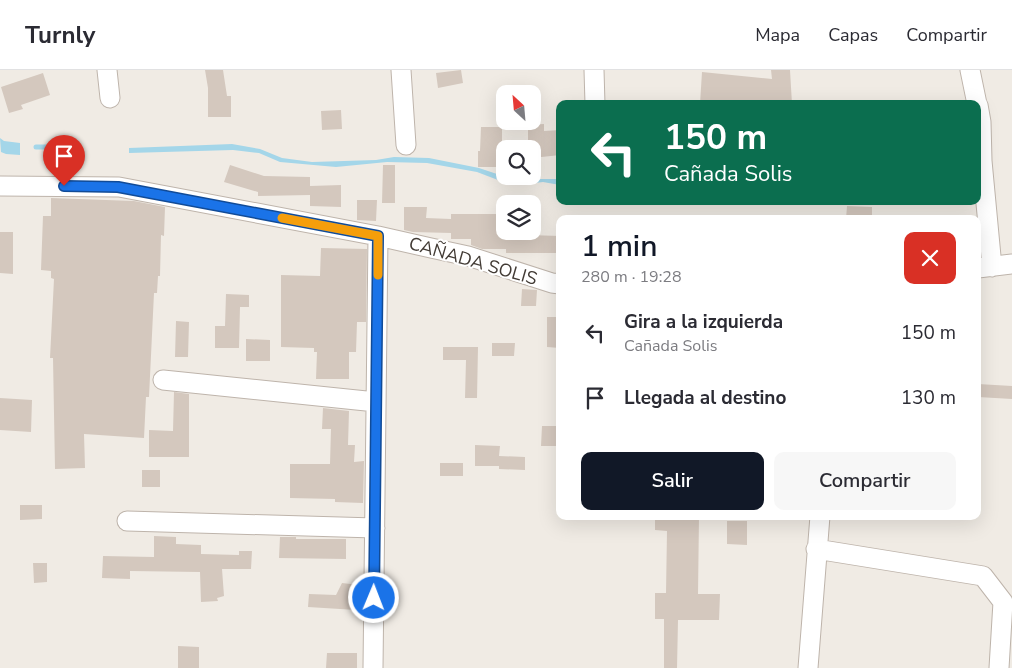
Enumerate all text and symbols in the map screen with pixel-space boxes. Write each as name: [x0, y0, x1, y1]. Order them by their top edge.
text: Turnly: [25, 19, 95, 51]
text: Mapa: [755, 23, 800, 47]
text: Capas: [828, 23, 878, 47]
text: Compartir: [906, 23, 987, 47]
north arrow: [496, 85, 541, 130]
map controls: [496, 85, 541, 240]
text: 150 m: [664, 114, 767, 161]
icon: left: [581, 120, 646, 185]
pin: [43, 135, 85, 186]
button: search: [496, 140, 541, 185]
icon: arrive: [50, 142, 78, 170]
text: Cañada Solis: [664, 159, 792, 189]
button: layers: [496, 195, 541, 240]
text: 1 min: [581, 226, 657, 267]
street label: CAÑADA SOLIS: [406, 231, 540, 291]
button: close: [904, 232, 956, 284]
text: 280 m · 19:28: [581, 266, 682, 288]
text: Gira a la izquierda: [624, 309, 783, 335]
icon: left: [581, 319, 609, 347]
text: 150 m: [901, 320, 956, 346]
text: Cañada Solis: [624, 335, 717, 357]
icon: arrive: [581, 384, 609, 412]
text: Llegada al destino: [624, 385, 786, 411]
text: 130 m: [901, 385, 956, 411]
button: Salir: [581, 452, 764, 510]
button: Compartir: [774, 452, 956, 510]
position arrow: [347, 571, 399, 623]

